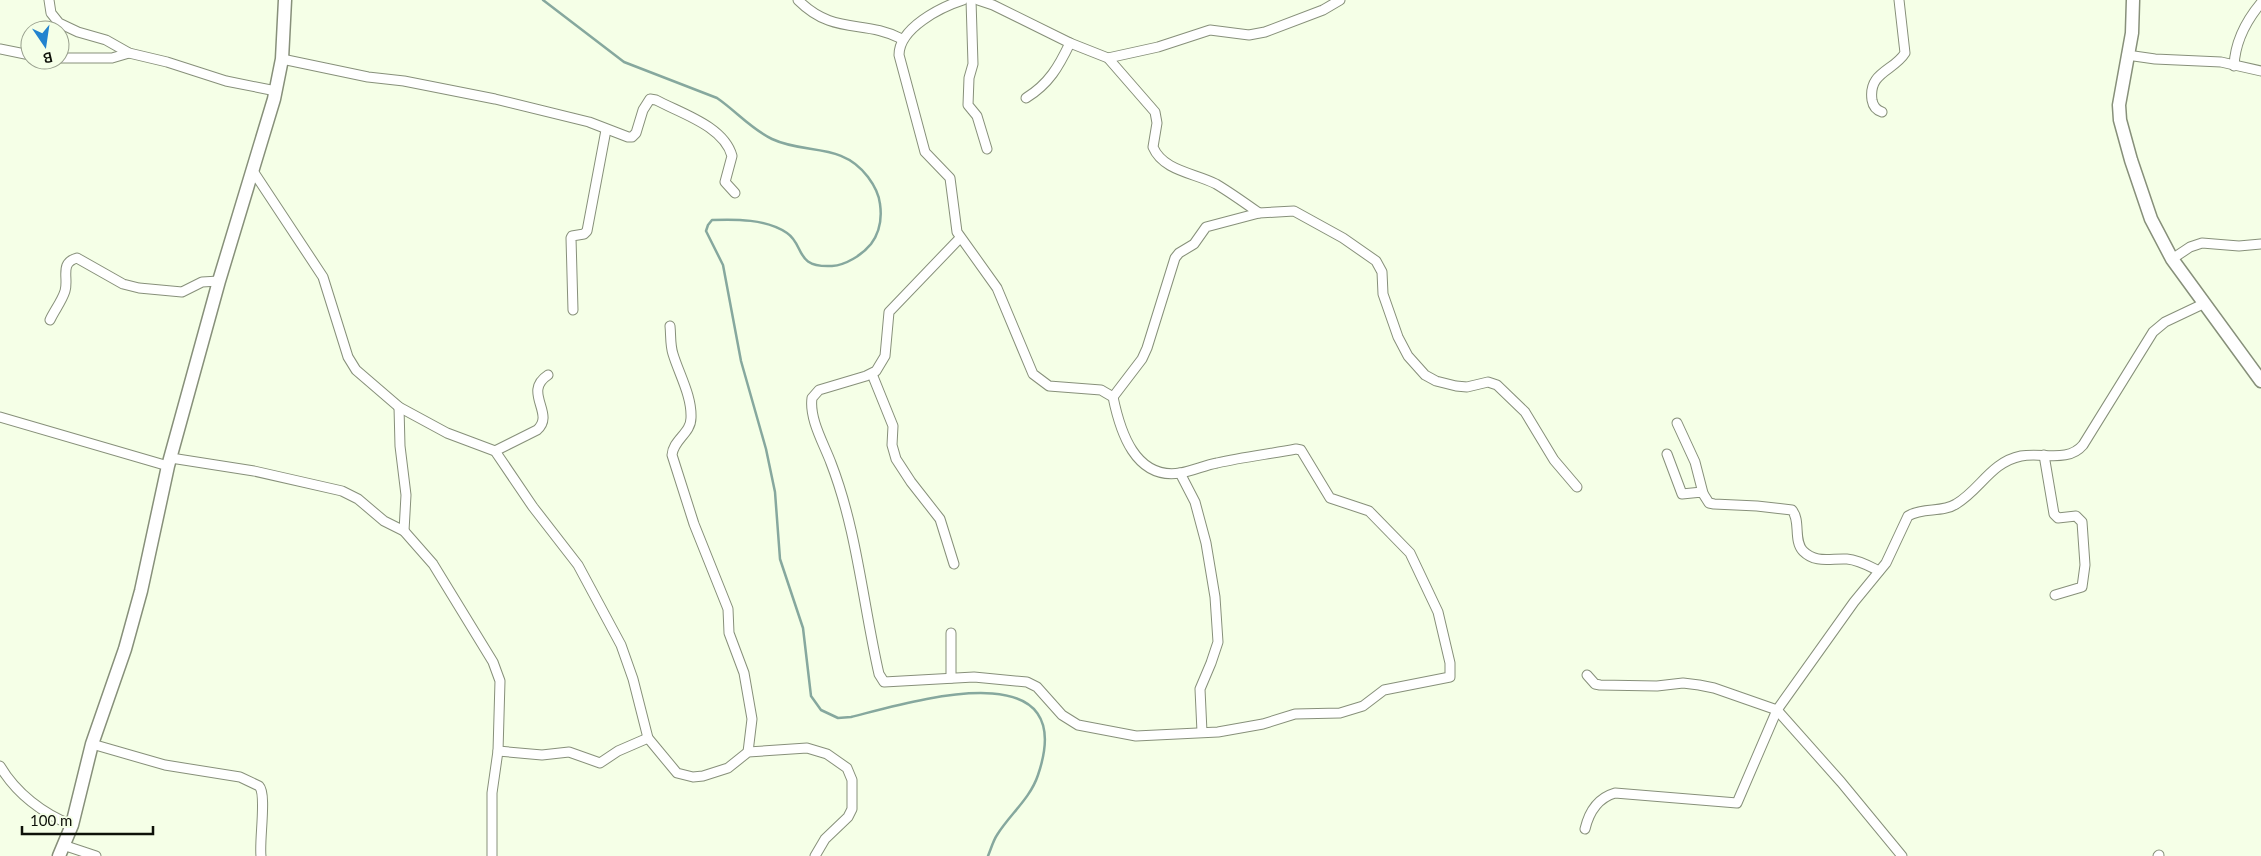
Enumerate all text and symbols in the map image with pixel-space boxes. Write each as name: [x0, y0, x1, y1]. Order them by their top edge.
north arrow: [20, 20, 70, 70]
text: B: [42, 49, 54, 67]
scale bar: [22, 804, 154, 836]
text: 100 m: [30, 811, 72, 829]

